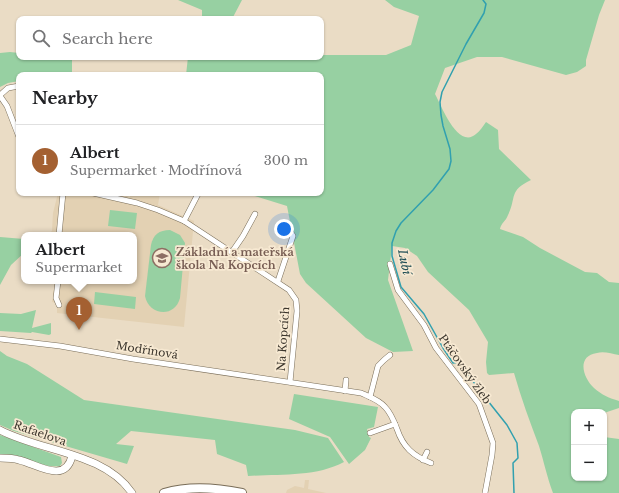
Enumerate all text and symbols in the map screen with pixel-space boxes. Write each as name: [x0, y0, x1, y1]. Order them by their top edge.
search box: [16, 16, 324, 60]
icon: search: [30, 27, 52, 49]
text: Search here: [62, 29, 153, 48]
text: Nearby: [32, 88, 98, 109]
text: Albert: [70, 143, 120, 162]
text: 1: [42, 152, 48, 169]
text: 300 m: [264, 152, 308, 169]
text: Supermarket · Modřínová: [70, 162, 242, 179]
your location: [274, 219, 294, 239]
popup: [21, 232, 137, 284]
text: Albert: [36, 240, 85, 259]
place label: Základní a mateřská škola Na Kopcích: [176, 245, 294, 272]
school or university icon: Základní a mateřská škola Na Kopcích: [151, 247, 173, 269]
water label: Lubí: [395, 247, 415, 277]
text: Supermarket: [36, 259, 122, 276]
pin: 1: [66, 297, 92, 330]
street label: Na Kopcích: [274, 306, 292, 372]
street label: Ptáčovský žleb: [436, 331, 494, 407]
street label: Modřínová: [115, 338, 180, 362]
map controls: [571, 409, 607, 481]
button: +: [571, 409, 607, 445]
street label: Rafaelova: [12, 417, 69, 449]
button: −: [571, 445, 607, 481]

